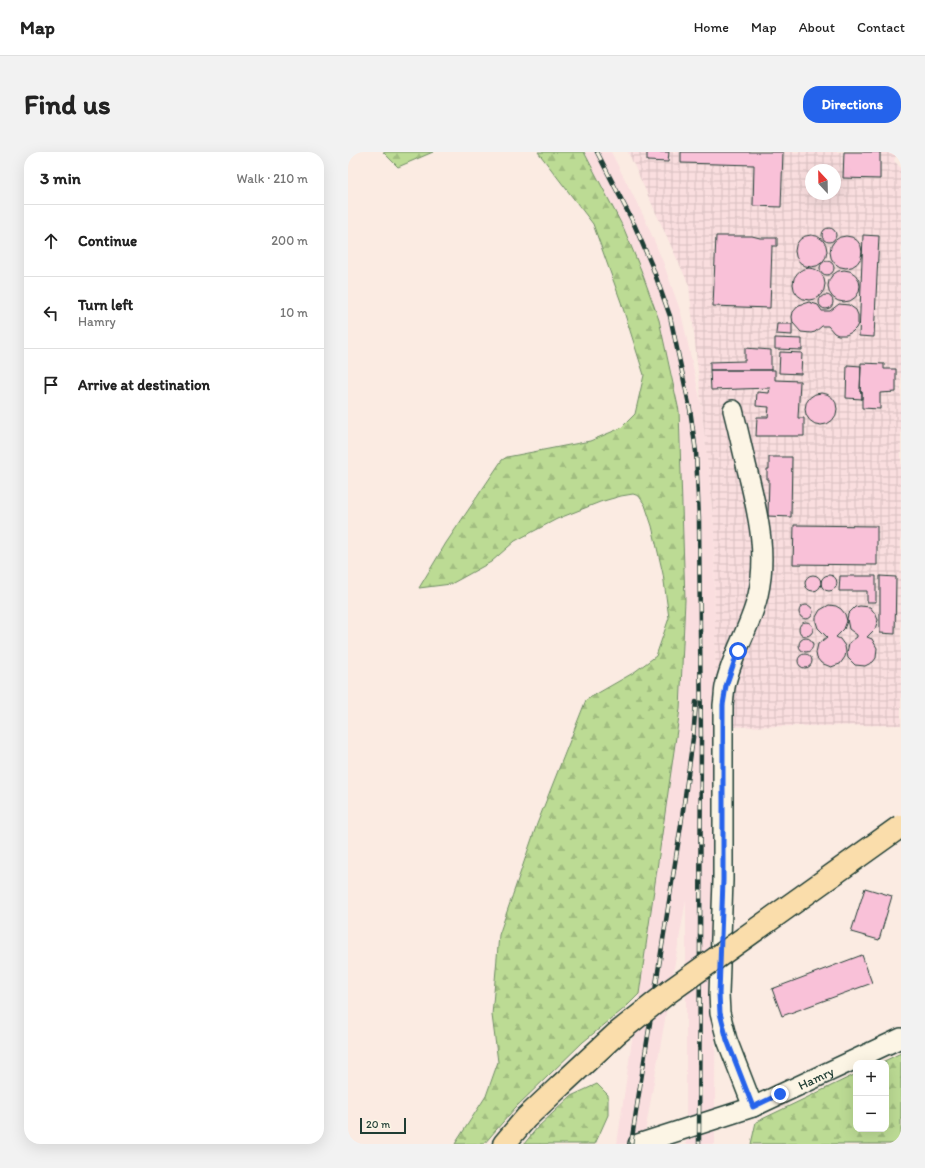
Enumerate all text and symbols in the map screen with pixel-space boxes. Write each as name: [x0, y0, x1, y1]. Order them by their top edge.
text: Map: [20, 16, 55, 39]
text: Home: [694, 19, 729, 36]
text: Map: [751, 19, 777, 36]
text: About: [799, 19, 835, 36]
text: Contact: [857, 19, 905, 36]
button: Directions: [803, 86, 901, 123]
text: Find us: [24, 87, 111, 121]
north arrow: [805, 164, 841, 200]
text: 3 min: [40, 168, 81, 188]
text: Walk · 210 m: [237, 171, 308, 186]
icon: ahead: [40, 230, 62, 252]
text: Continue: [78, 232, 137, 250]
text: 200 m: [271, 233, 308, 248]
text: Turn left: [78, 296, 133, 314]
icon: left: [40, 302, 62, 324]
text: 10 m: [280, 305, 308, 320]
text: Hamry: [78, 314, 116, 329]
icon: arrive: [40, 374, 62, 396]
text: Arrive at destination: [78, 376, 210, 394]
route start: [729, 642, 747, 660]
map controls: [853, 1060, 889, 1132]
button: +: [853, 1060, 889, 1096]
street label: Hamry: [796, 1063, 836, 1093]
route end: [771, 1085, 789, 1103]
button: −: [853, 1096, 889, 1132]
scale bar: [360, 1116, 406, 1135]
text: 20 m: [366, 1118, 390, 1131]

